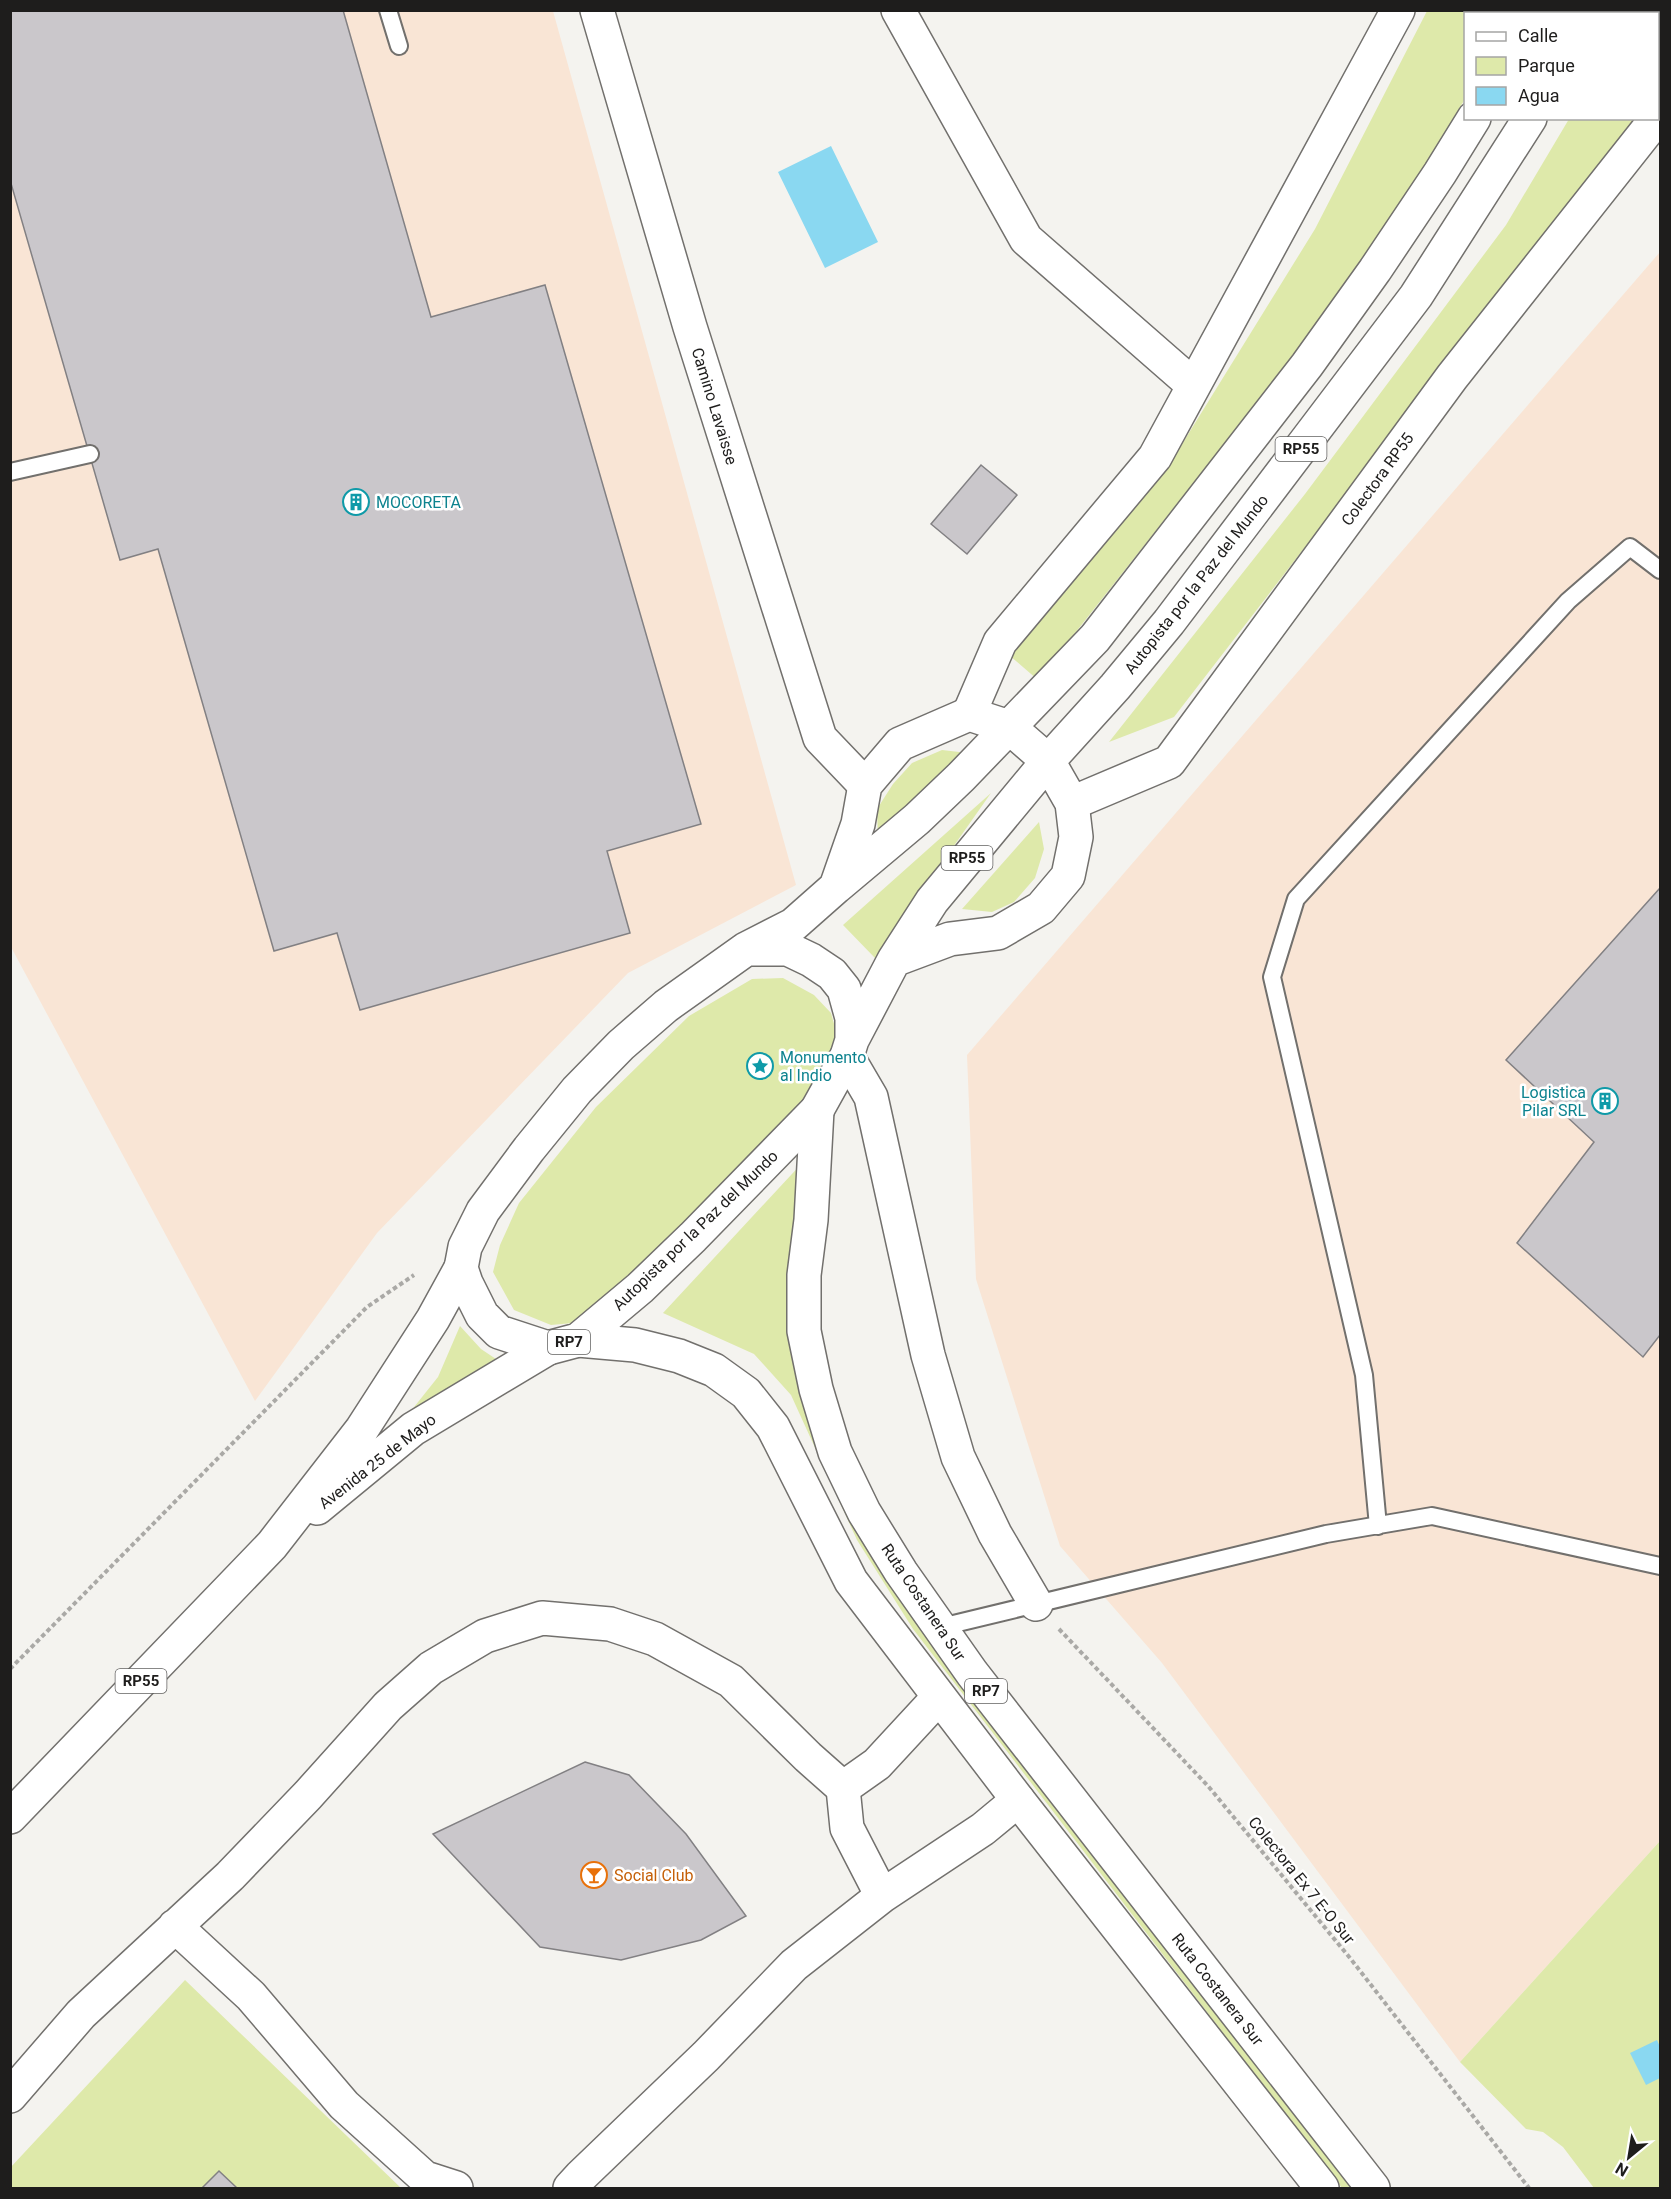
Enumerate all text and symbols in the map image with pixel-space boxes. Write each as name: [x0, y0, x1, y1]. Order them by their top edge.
legend: [1464, 12, 1659, 120]
text: Calle: [1518, 25, 1558, 46]
text: Parque: [1518, 55, 1575, 76]
text: Agua: [1518, 85, 1560, 106]
street label: Camino Lavaisse: [688, 345, 741, 467]
street label: Colectora RP55: [1337, 429, 1417, 529]
road number: RP55: [1276, 437, 1326, 461]
building icon: MOCORETA: [341, 487, 371, 517]
street label: Autopista por la Paz del Mundo: [1120, 491, 1272, 678]
place label: MOCORETA: [376, 493, 461, 512]
road number: RP55: [942, 846, 992, 870]
place label: Monumento al Indio: [780, 1048, 866, 1085]
place icon: Monumento al Indio: [745, 1051, 775, 1081]
place label: Logistica Pilar SRL: [1521, 1083, 1586, 1120]
building icon: Logistica Pilar SRL: [1590, 1086, 1620, 1116]
street label: Autopista por la Paz del Mundo: [609, 1146, 782, 1314]
road number: RP7: [548, 1330, 590, 1354]
street label: Avenida 25 de Mayo: [315, 1410, 440, 1513]
street label: Ruta Costanera Sur: [877, 1540, 970, 1665]
road number: RP55: [116, 1669, 166, 1693]
road number: RP7: [965, 1679, 1007, 1703]
street label: Colectora Ex 7 E-O Sur: [1244, 1813, 1359, 1948]
bar icon: Social Club: [579, 1860, 609, 1890]
place label: Social Club: [614, 1866, 694, 1885]
street label: Ruta Costanera Sur: [1168, 1929, 1268, 2050]
north arrow: [1599, 2127, 1659, 2187]
text: N: [1612, 2159, 1631, 2181]

